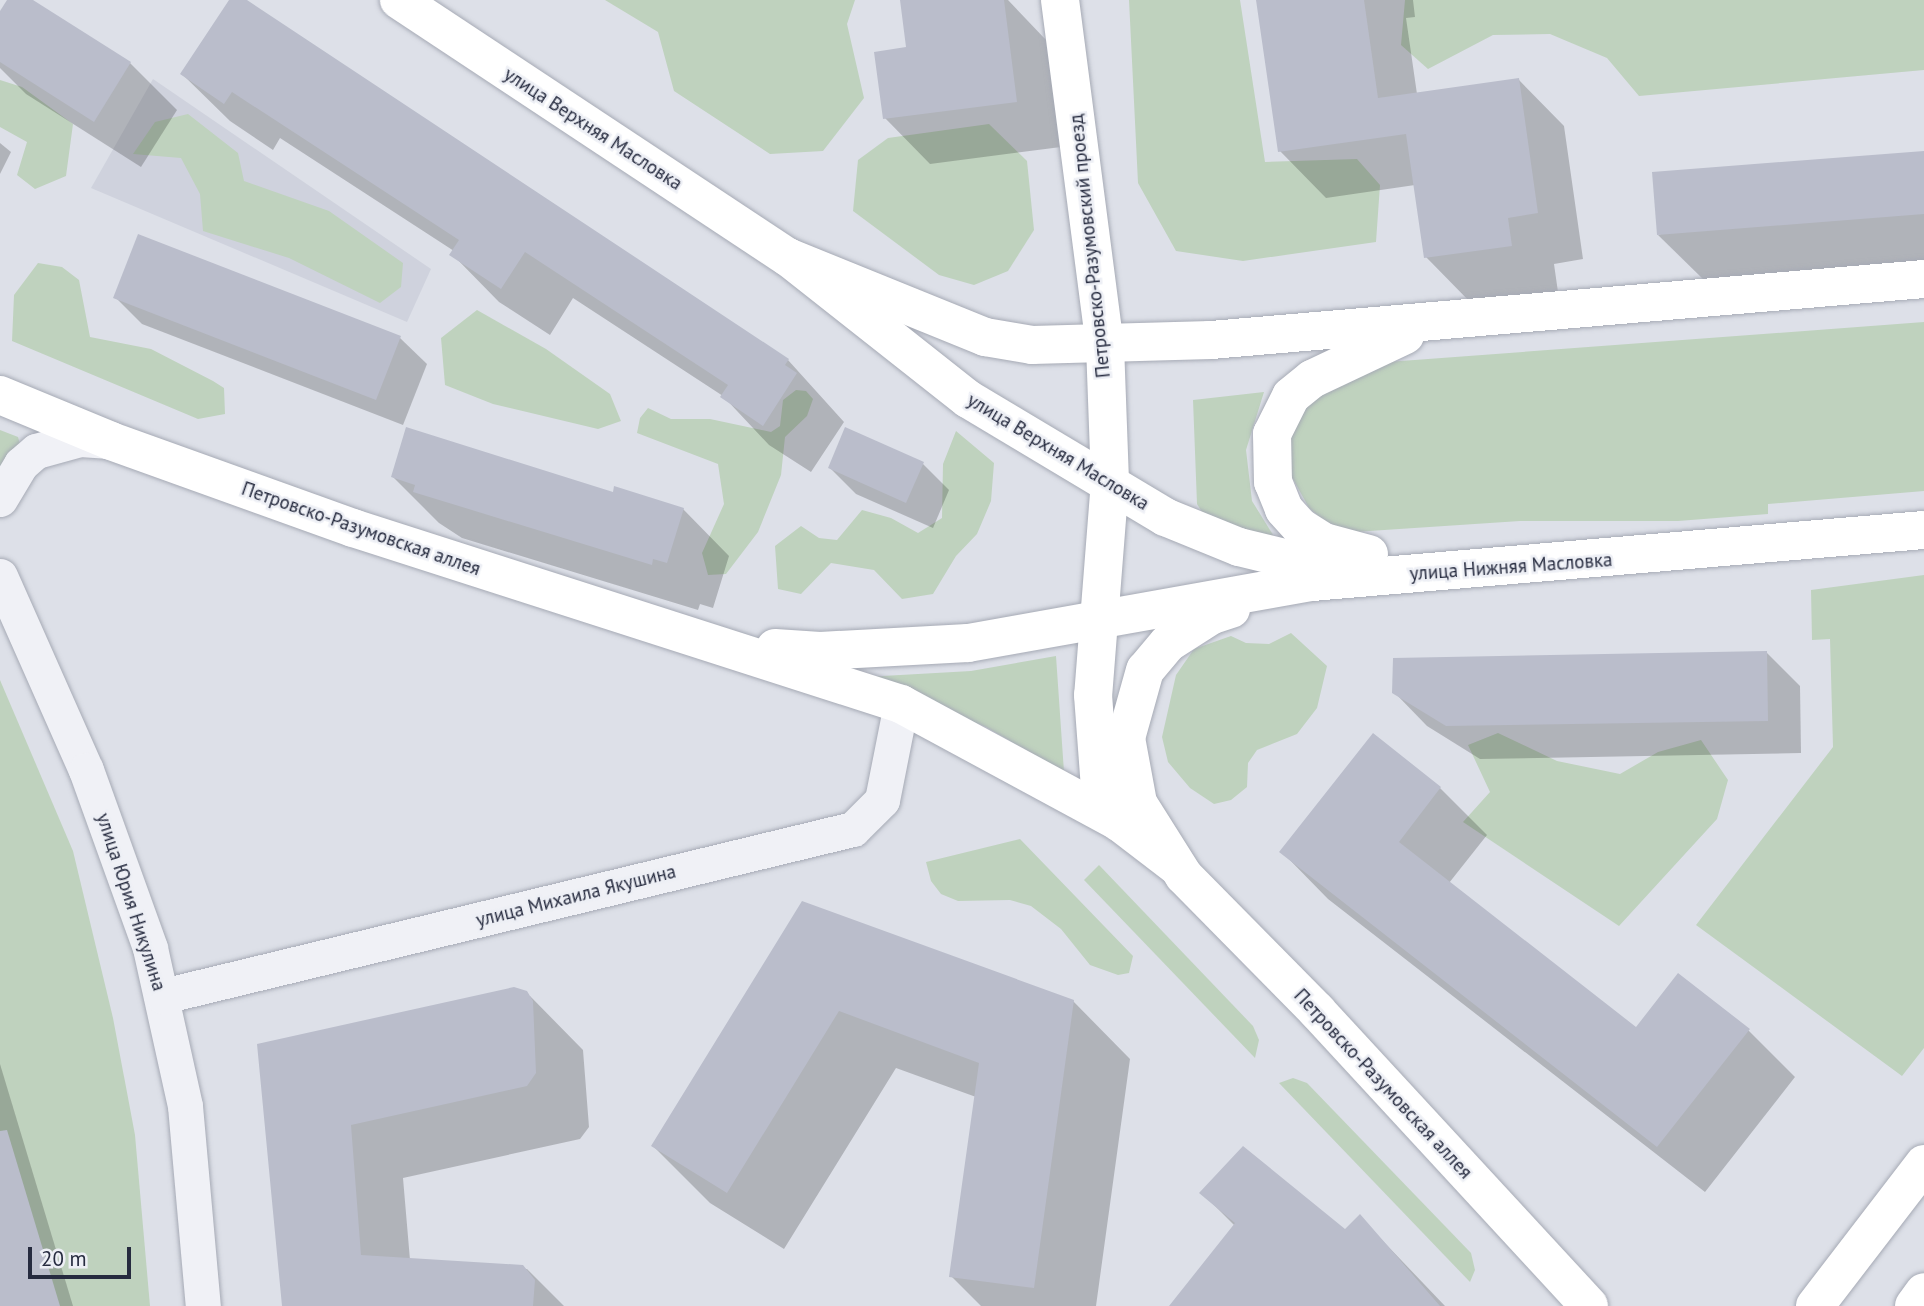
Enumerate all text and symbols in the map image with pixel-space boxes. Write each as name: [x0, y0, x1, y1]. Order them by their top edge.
street label: улица Верхняя Масловка: [500, 63, 686, 195]
street label: Петровско-Разумовский проезд: [1065, 113, 1115, 379]
street label: улица Верхняя Масловка: [963, 389, 1153, 515]
street label: Петровско-Разумовская аллея: [239, 477, 483, 581]
street label: улица Нижняя Масловка: [1409, 549, 1613, 585]
street label: улица Юрия Никулина: [91, 810, 171, 994]
street label: улица Михаила Якушина: [474, 860, 678, 932]
street label: Петровско-Разумовская аллея: [1289, 984, 1477, 1184]
scale bar: [32, 1232, 135, 1276]
text: 20 m: [41, 1245, 87, 1272]

